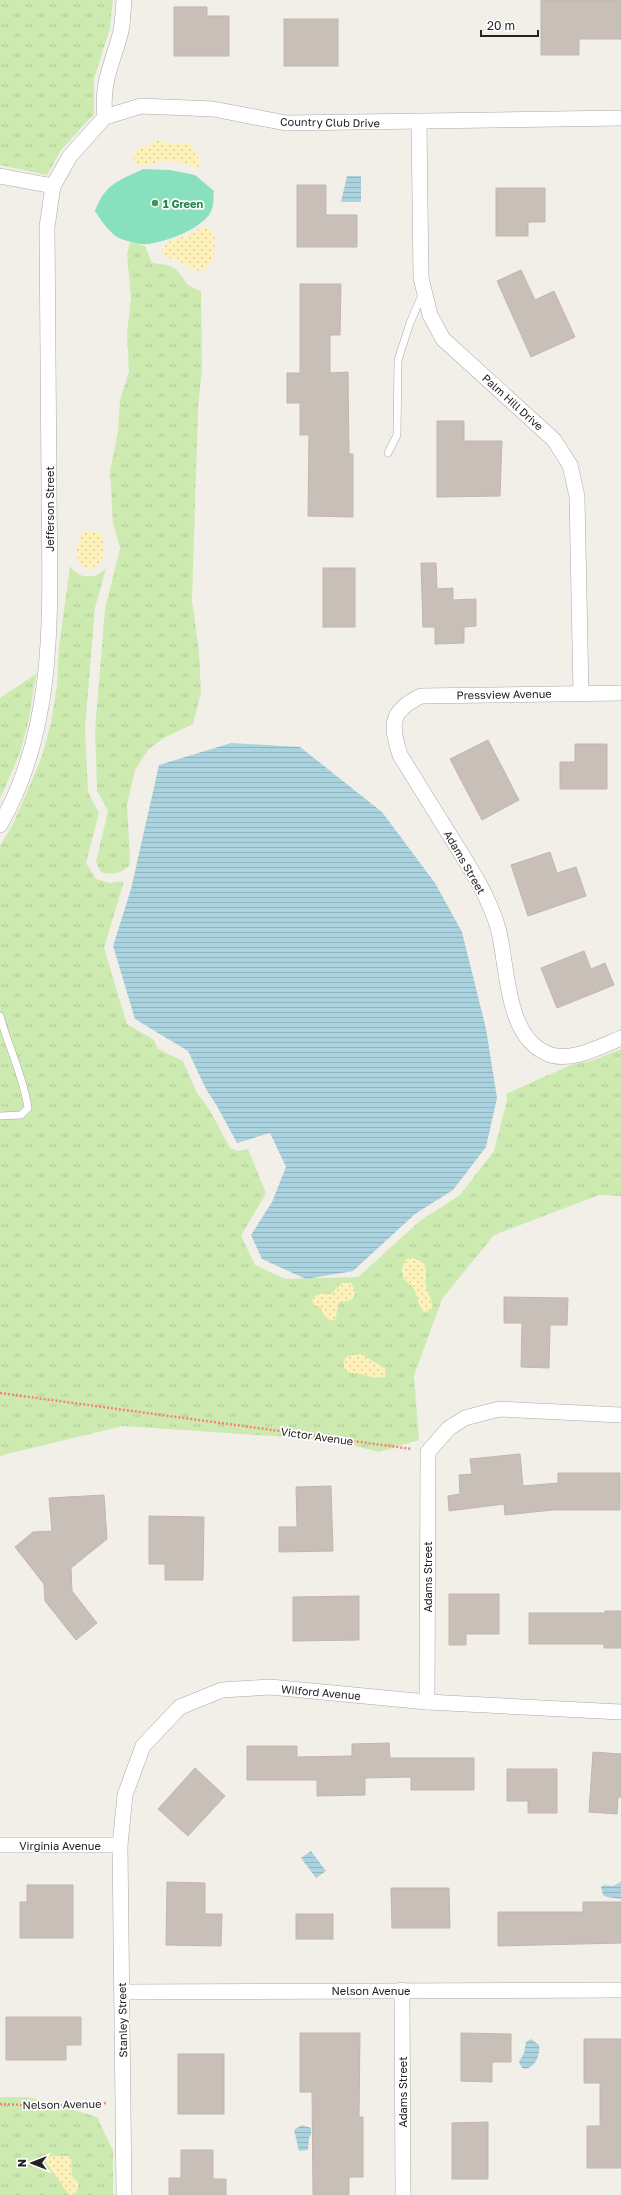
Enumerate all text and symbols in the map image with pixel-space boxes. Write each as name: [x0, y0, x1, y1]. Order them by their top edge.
scale bar: [481, 12, 538, 38]
text: 20 m: [487, 18, 515, 33]
street label: Country Club Drive: [280, 115, 380, 129]
place label: 1 Green: [163, 197, 204, 210]
marker: 1 Green: [150, 198, 160, 208]
street label: Palm Hill Drive: [480, 371, 546, 433]
street label: Jefferson Street: [43, 466, 56, 552]
street label: Pressview Avenue: [456, 687, 552, 701]
street label: Adams Street: [442, 828, 488, 896]
street label: Victor Avenue: [280, 1424, 354, 1448]
street label: Adams Street: [421, 1541, 434, 1613]
street label: Wilford Avenue: [281, 1682, 361, 1702]
street label: Virginia Avenue: [19, 1839, 101, 1852]
street label: Stanley Street: [115, 1982, 129, 2058]
street label: Nelson Avenue: [331, 1984, 411, 1997]
street label: Adams Street: [396, 2056, 409, 2128]
street label: Nelson Avenue: [22, 2097, 102, 2111]
north arrow: [12, 2143, 52, 2183]
text: N: [15, 2159, 28, 2167]

